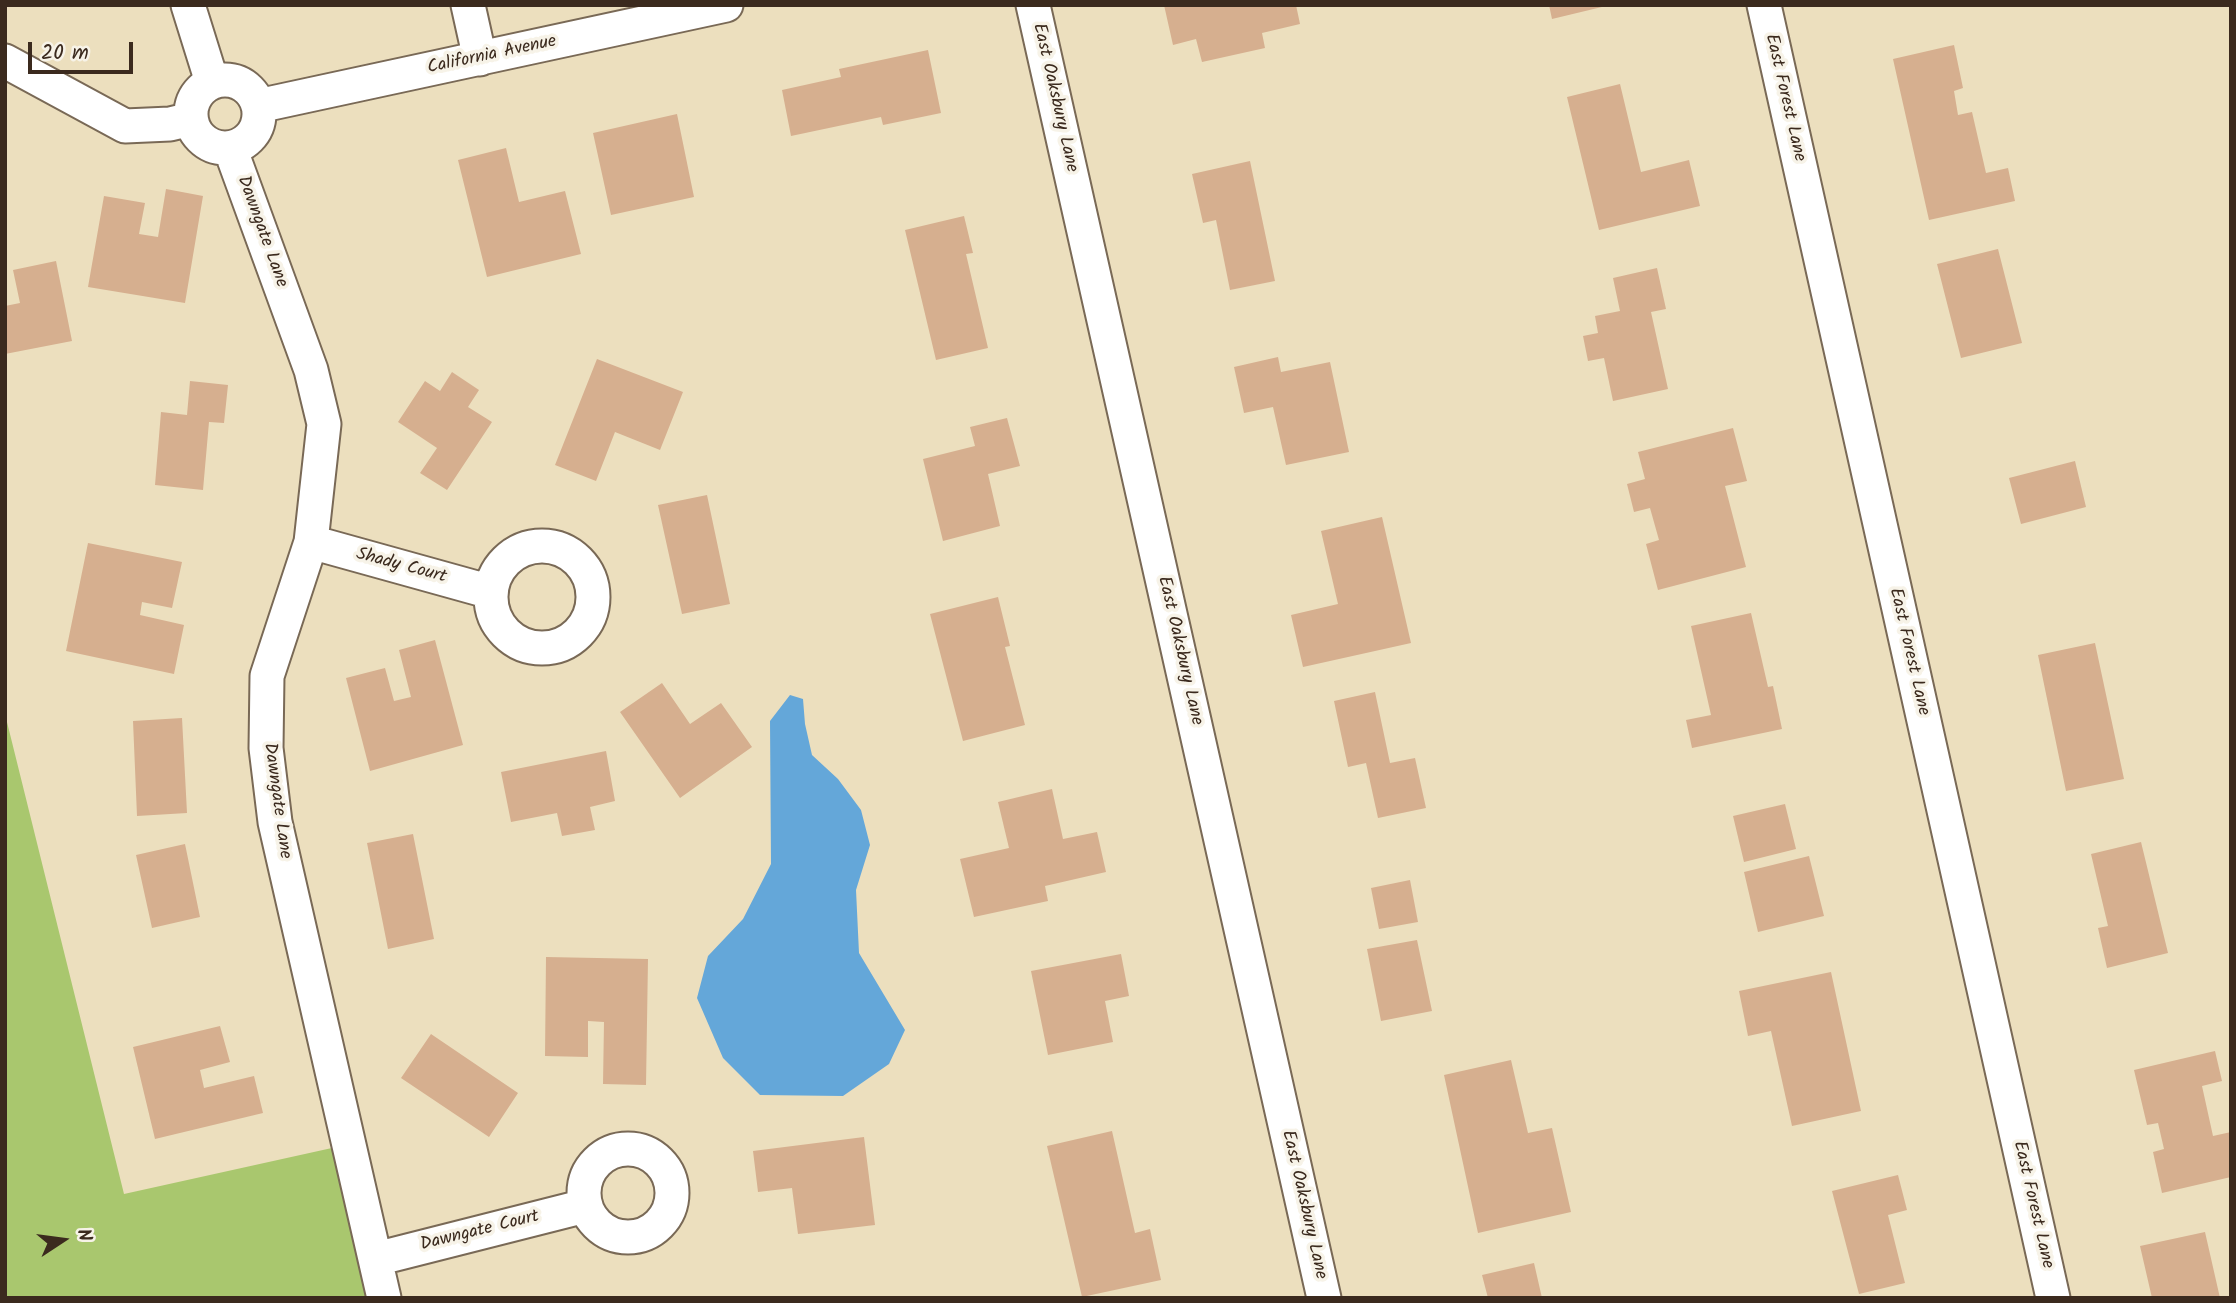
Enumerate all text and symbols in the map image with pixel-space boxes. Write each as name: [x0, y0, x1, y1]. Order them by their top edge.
street label: East Oaksbury Lane: [1026, 21, 1082, 175]
scale bar: [32, 28, 136, 72]
street label: California Avenue: [426, 32, 558, 80]
street label: East Forest Lane: [1759, 32, 1809, 164]
text: 20 m: [41, 37, 89, 70]
street label: Dawngate Lane: [231, 173, 291, 291]
street label: Shady Court: [353, 545, 449, 589]
street label: East Oaksbury Lane: [1151, 574, 1207, 728]
street label: East Forest Lane: [1883, 586, 1933, 718]
street label: Dawngate Lane: [257, 742, 295, 860]
street label: East Oaksbury Lane: [1275, 1128, 1331, 1282]
street label: East Forest Lane: [2007, 1139, 2057, 1271]
north arrow: [28, 1205, 98, 1275]
street label: Dawngate Court: [418, 1207, 542, 1257]
text: N: [67, 1226, 99, 1244]

